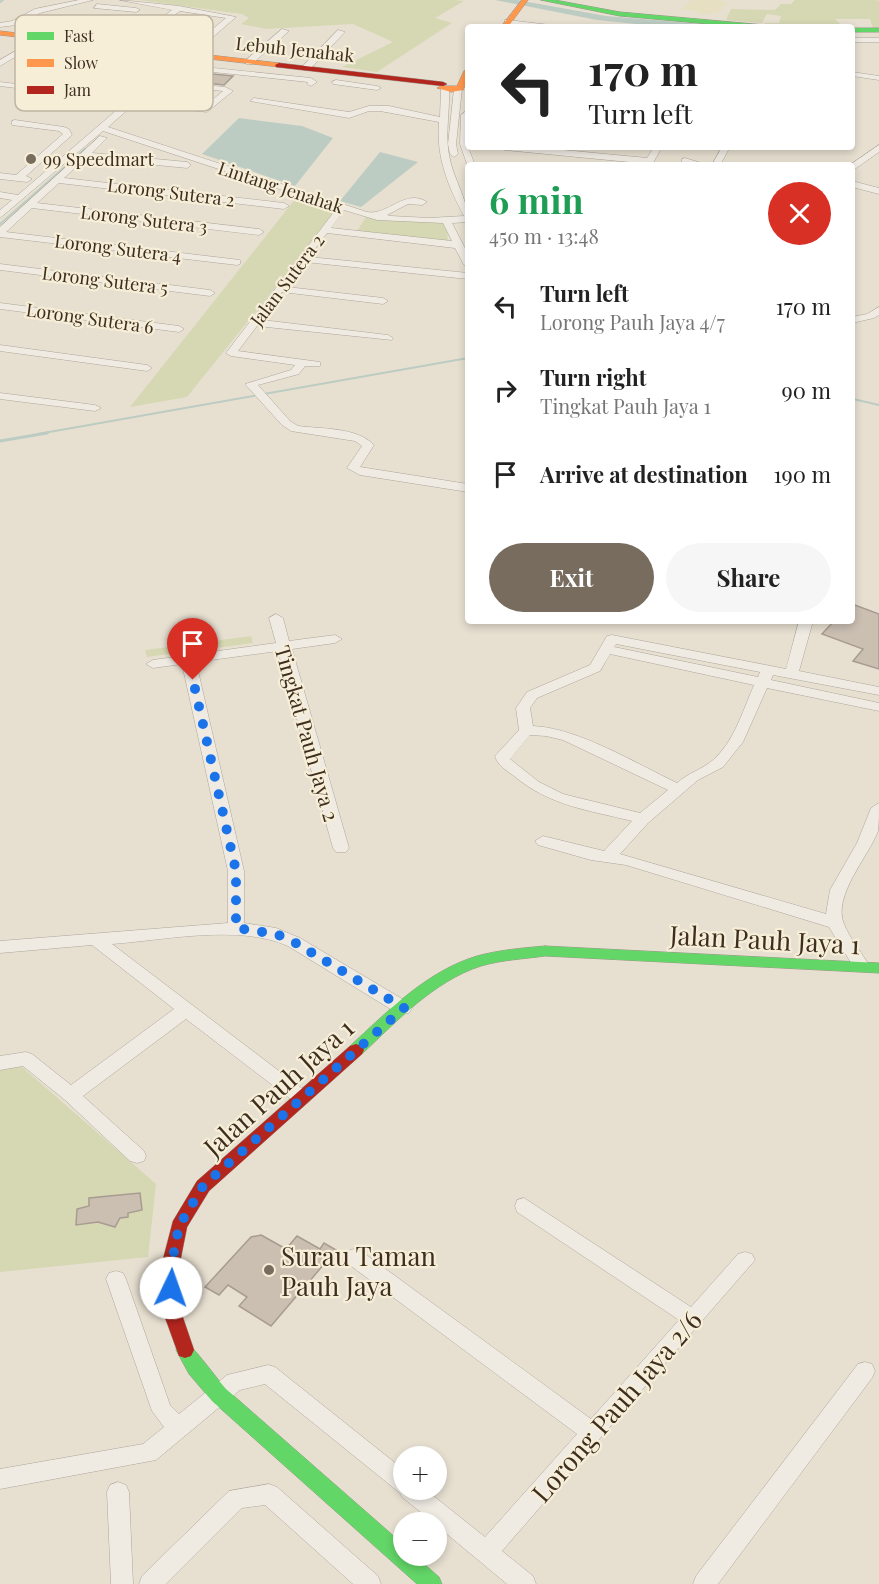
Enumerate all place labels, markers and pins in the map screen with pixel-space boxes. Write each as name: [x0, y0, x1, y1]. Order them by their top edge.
place label: 99 Speedmart: [43, 147, 155, 171]
marker: 99 Speedmart: [24, 152, 38, 166]
pin: [167, 618, 218, 680]
place label: Surau Taman Pauh Jaya: [281, 1238, 436, 1303]
marker: Surau Taman Pauh Jaya: [262, 1263, 276, 1277]

